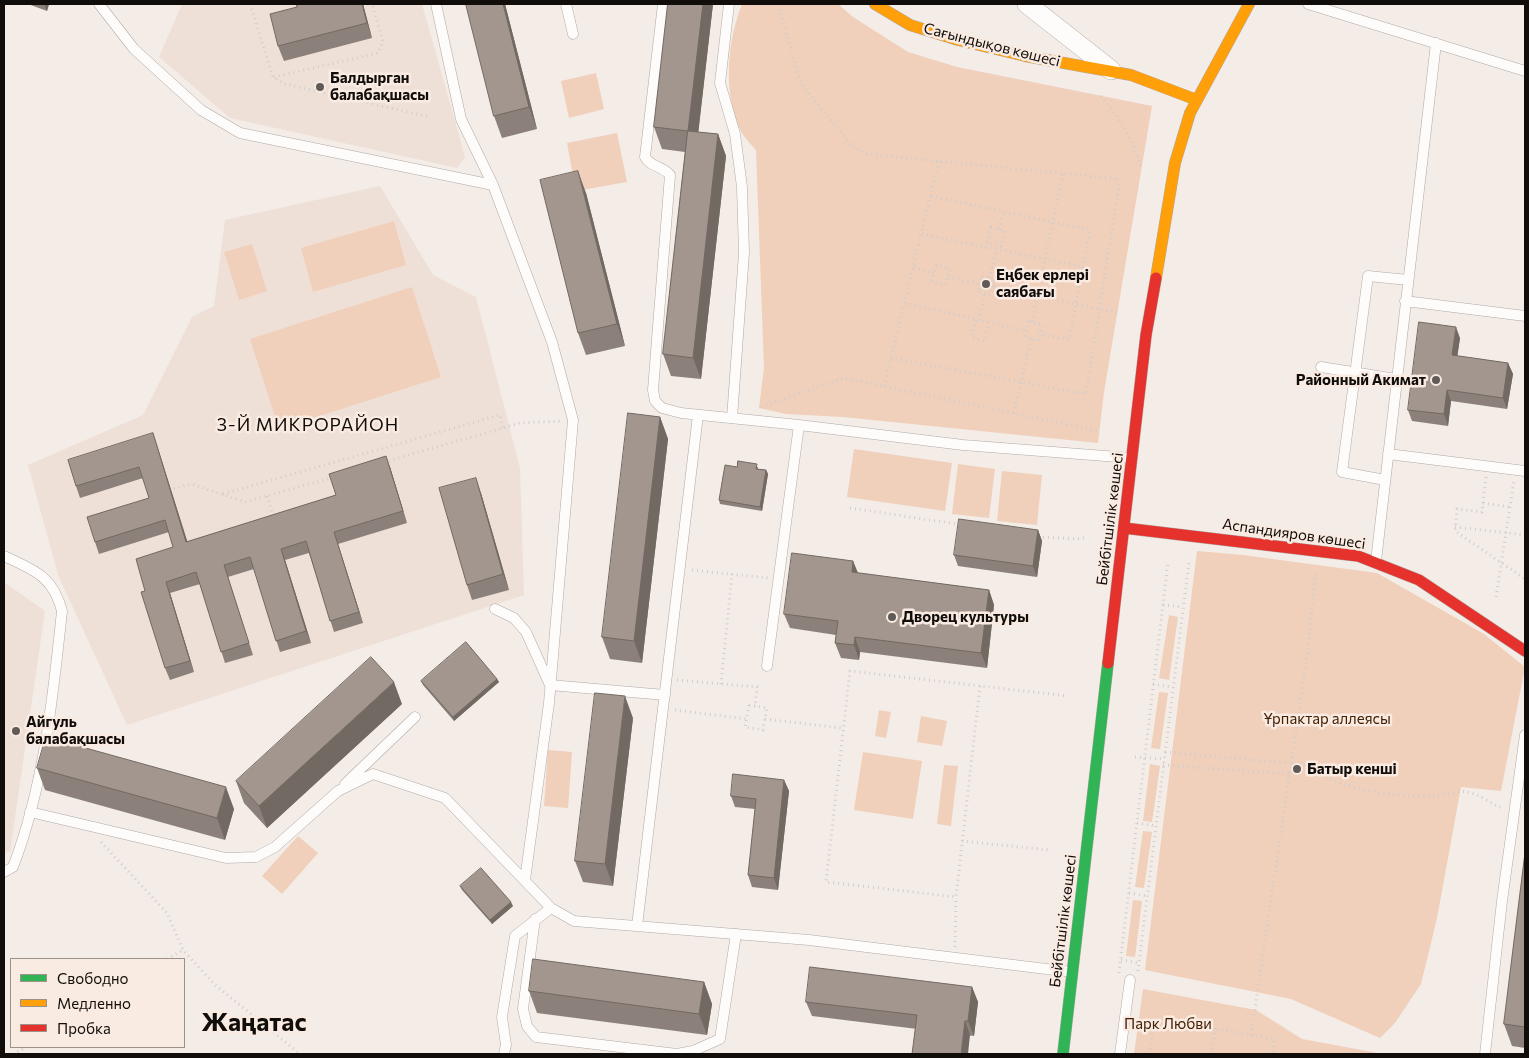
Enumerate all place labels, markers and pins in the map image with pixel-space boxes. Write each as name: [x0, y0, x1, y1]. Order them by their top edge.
place label: Балдырган балабақшасы: [330, 69, 429, 104]
marker: Балдырган балабақшасы: [314, 81, 326, 93]
place label: Еңбек ерлері саябағы: [996, 266, 1089, 301]
marker: Еңбек ерлері саябағы: [980, 278, 992, 290]
place label: Районный Акимат: [1296, 371, 1426, 389]
marker: Районный Акимат: [1430, 374, 1442, 386]
place label: Дворец культуры: [902, 608, 1029, 626]
marker: Дворец культуры: [886, 611, 898, 623]
place label: Айгуль балабақшасы: [26, 713, 125, 748]
marker: Айгуль балабақшасы: [10, 725, 22, 737]
place label: Батыр кенші: [1307, 760, 1397, 778]
marker: Батыр кенші: [1291, 763, 1303, 775]

